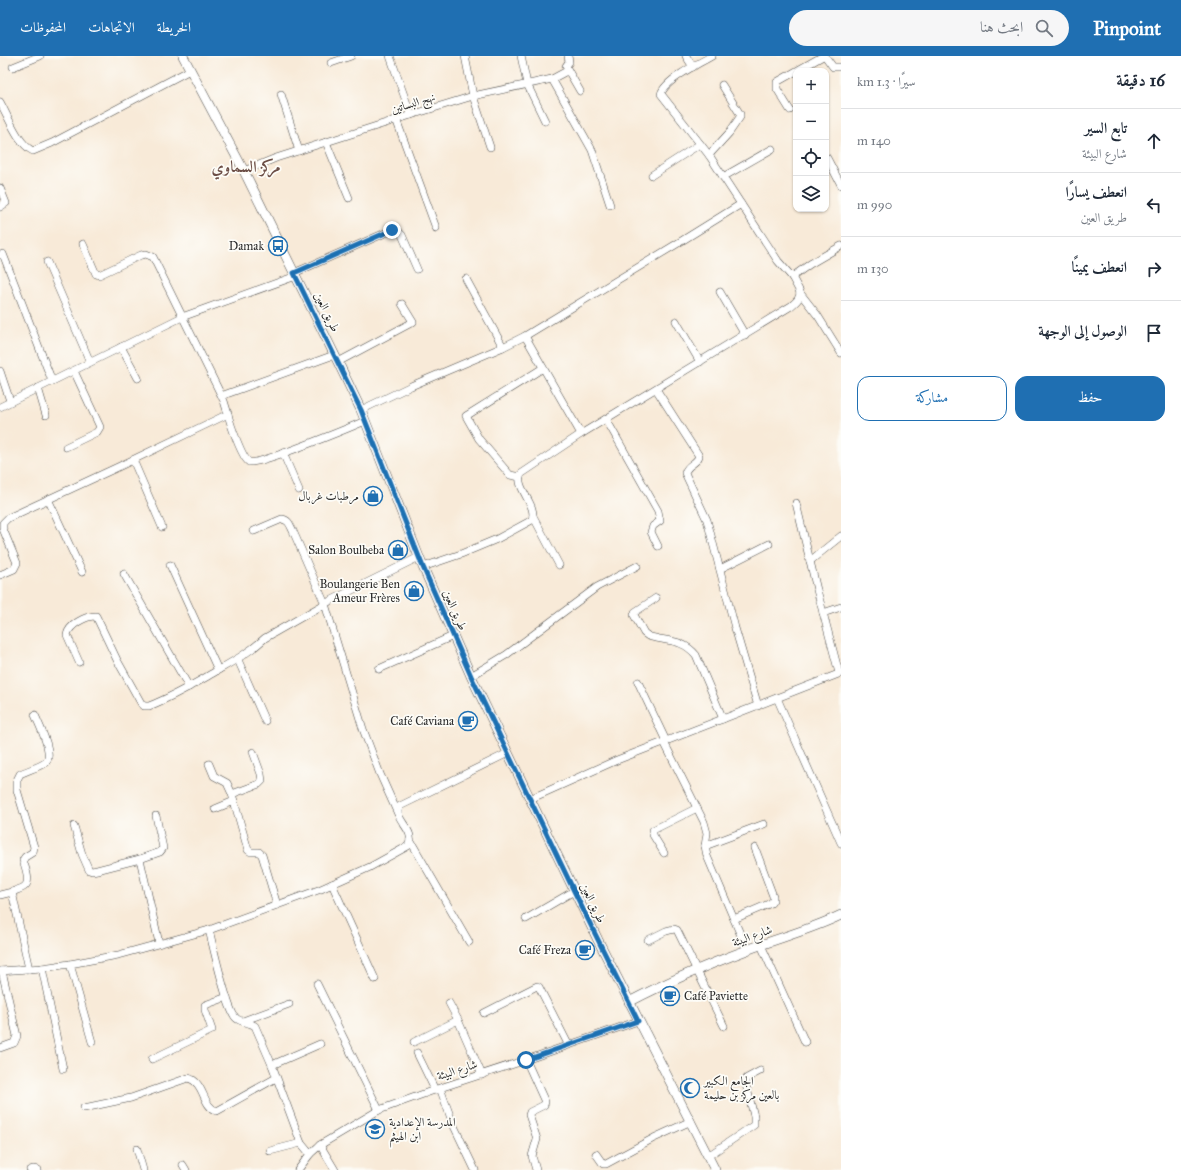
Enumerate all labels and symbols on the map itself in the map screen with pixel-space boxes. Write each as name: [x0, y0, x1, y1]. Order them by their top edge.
street label: نهج البساتين: [389, 90, 438, 120]
district label: مركز السماوي: [212, 157, 280, 180]
route end: [383, 221, 401, 239]
bus stop icon: Damak: [267, 235, 289, 257]
place label: Damak: [229, 239, 264, 253]
street label: طريق العين: [310, 290, 343, 335]
shop icon: مرطبات غربال: [362, 485, 384, 507]
place label: مرطبات غربال: [298, 489, 359, 505]
shop icon: Salon Boulbeba: [387, 539, 409, 561]
place label: Salon Boulbeba: [308, 543, 385, 557]
place label: Boulangerie Ben Ameur Frères: [319, 577, 401, 605]
shop icon: Boulangerie Ben Ameur Frères: [403, 580, 425, 602]
street label: طريق العين: [439, 588, 470, 633]
cafe icon: Café Caviana: [457, 710, 479, 732]
place label: Café Caviana: [390, 714, 455, 728]
street label: طريق العين: [576, 881, 609, 926]
street label: شارع البيئة: [730, 922, 775, 953]
cafe icon: Café Freza: [574, 939, 596, 961]
place label: Café Freza: [519, 943, 572, 957]
cafe icon: Café Paviette: [659, 985, 681, 1007]
place label: Café Paviette: [684, 989, 748, 1003]
route start: [517, 1051, 535, 1069]
street label: شارع البيئة: [435, 1057, 480, 1087]
place label: الجامع الكبير بالعين مركز بن حليمة: [702, 1074, 779, 1104]
mosque icon: الجامع الكبير بالعين مركز بن حليمة: [679, 1077, 701, 1099]
place label: المدرسة الإعدادية ابن الهيثم: [389, 1115, 456, 1148]
school or university icon: المدرسة الإعدادية ابن الهيثم: [364, 1118, 386, 1140]

